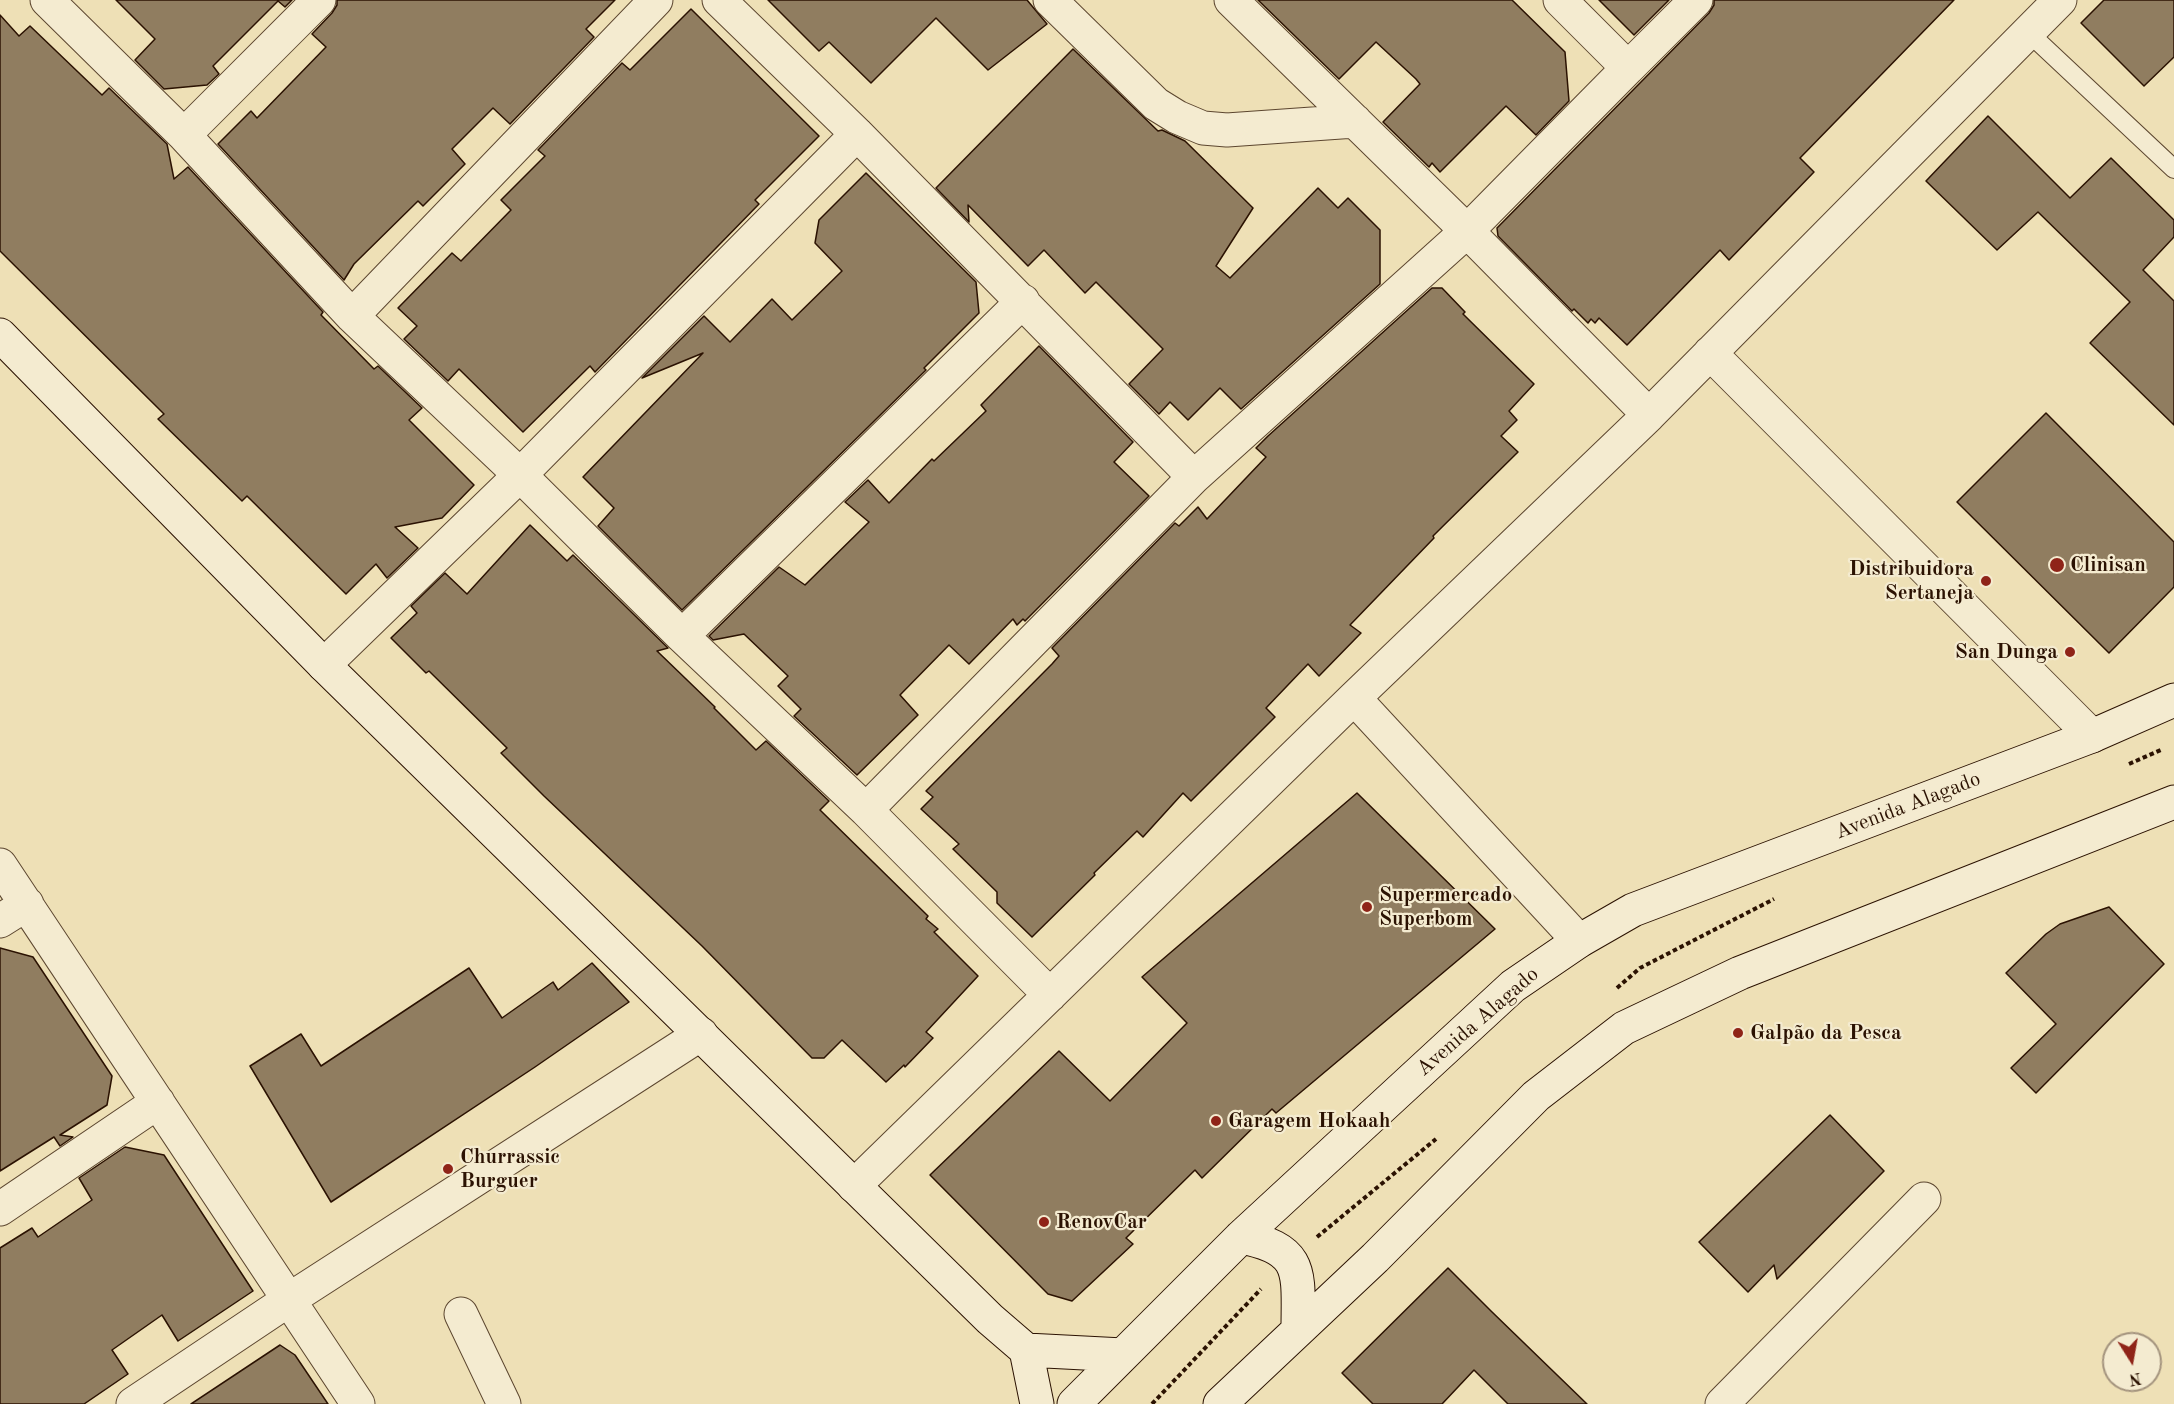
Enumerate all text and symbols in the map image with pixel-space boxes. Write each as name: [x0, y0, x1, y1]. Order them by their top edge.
place label: Clinisan: [2070, 552, 2146, 578]
place label: Distribuidora Sertaneja: [1849, 556, 1974, 606]
marker: Clinisan: [2048, 556, 2066, 574]
marker: Distribuidora Sertaneja: [1979, 574, 1993, 588]
place label: San Dunga: [1955, 639, 2058, 665]
marker: San Dunga: [2063, 645, 2077, 659]
street label: Avenida Alagado: [1832, 767, 1984, 845]
place label: Supermercado Superbom: [1379, 882, 1512, 932]
marker: Supermercado Superbom: [1360, 900, 1374, 914]
street label: Avenida Alagado: [1412, 962, 1544, 1082]
place label: Galpão da Pesca: [1750, 1020, 1902, 1046]
marker: Galpão da Pesca: [1731, 1026, 1745, 1040]
place label: Garagem Hokaah: [1228, 1108, 1391, 1134]
marker: Garagem Hokaah: [1209, 1114, 1223, 1128]
place label: Churrassic Burguer: [460, 1144, 560, 1194]
marker: Churrassic Burguer: [441, 1162, 455, 1176]
place label: RenovCar: [1056, 1209, 1147, 1235]
marker: RenovCar: [1037, 1215, 1051, 1229]
north arrow: [2102, 1332, 2162, 1392]
text: N: [2128, 1369, 2143, 1387]

